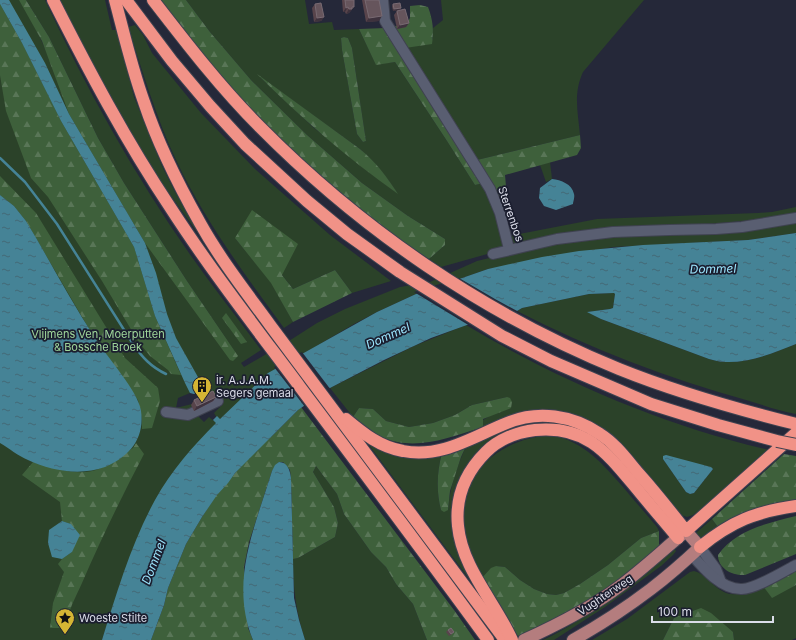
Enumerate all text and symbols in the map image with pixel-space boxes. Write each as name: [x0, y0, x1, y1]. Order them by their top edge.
street label: Sterrenbos: [495, 185, 527, 244]
water label: Dommel: [690, 261, 737, 276]
water label: Dommel: [363, 319, 412, 352]
park label: Vlijmens Ven, Moerputten & Bossche Broek: [31, 327, 165, 354]
place label: ir. A.J.A.M. Segers gemaal: [216, 373, 293, 400]
building icon: ir. A.J.A.M. Segers gemaal: [191, 375, 213, 403]
water label: Dommel: [138, 537, 169, 586]
street label: Vughterweg: [575, 571, 635, 619]
scale bar: [652, 598, 773, 624]
text: 100 m: [658, 604, 692, 619]
place icon: Woeste Stilte: [54, 607, 76, 635]
place label: Woeste Stilte: [79, 611, 147, 625]

